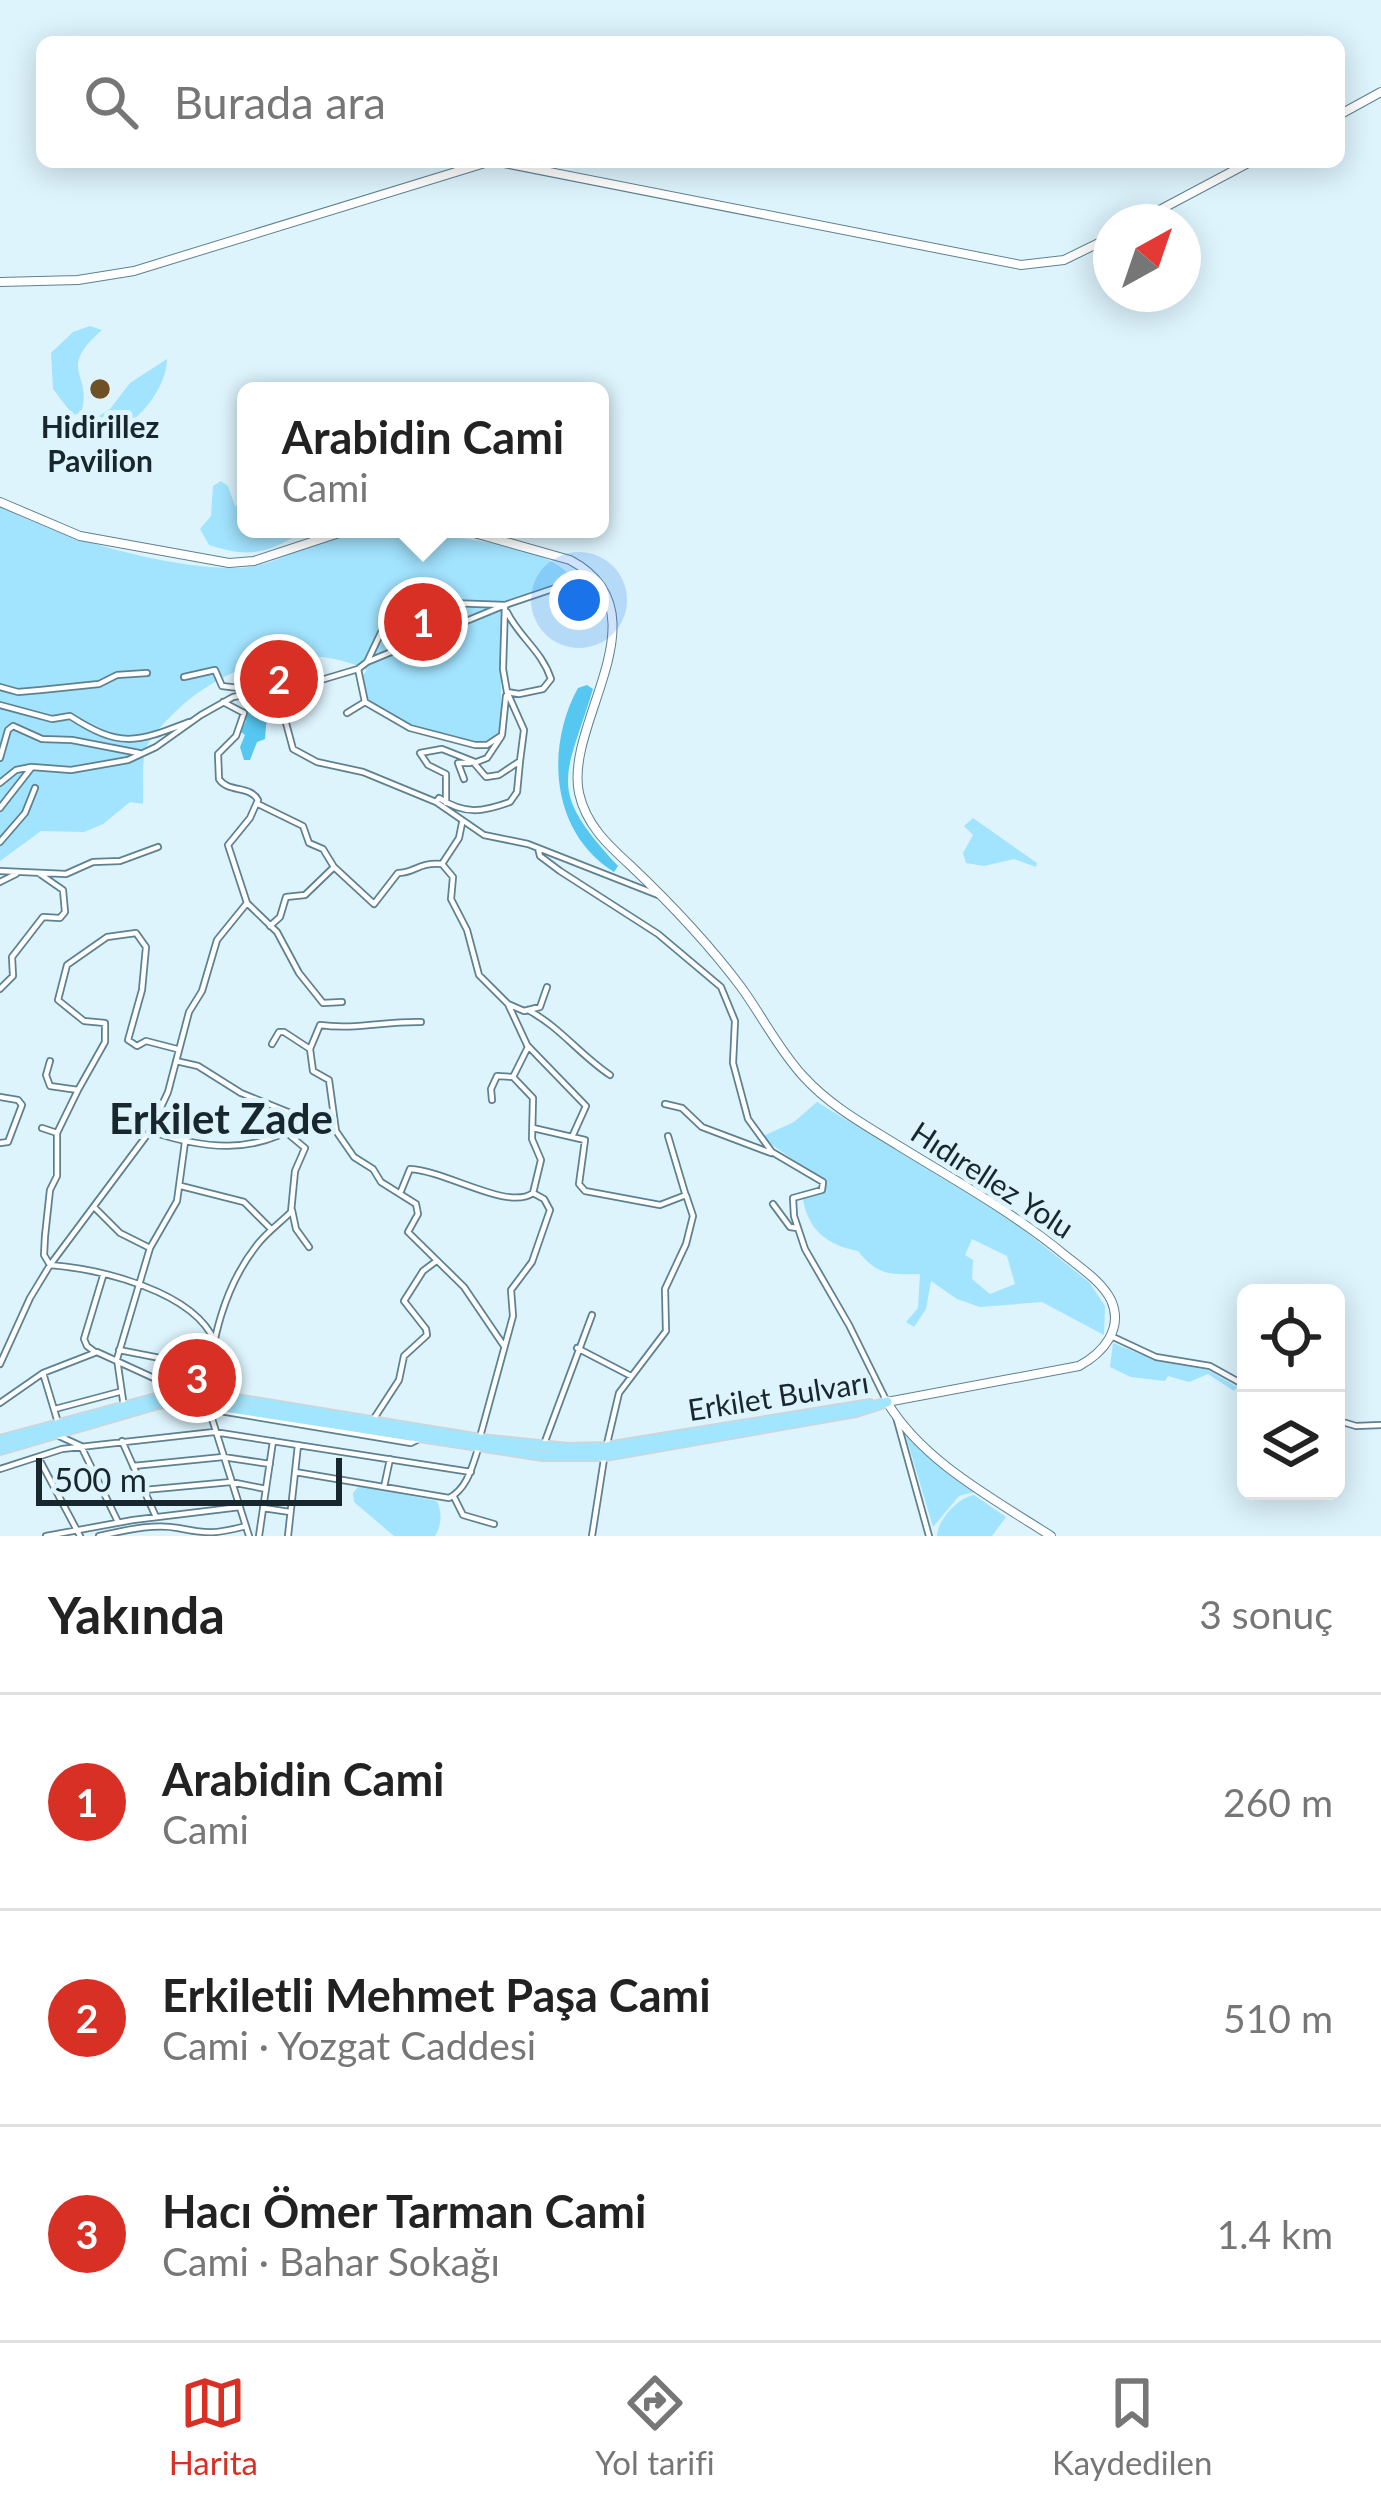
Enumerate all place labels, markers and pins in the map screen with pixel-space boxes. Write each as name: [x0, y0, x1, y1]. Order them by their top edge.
marker: Hidirillez Pavilion: [87, 376, 113, 402]
place label: Hidirillez Pavilion: [41, 408, 159, 478]
pin: 1: [384, 577, 462, 667]
pin: 2: [240, 634, 318, 724]
pin: 3: [158, 1333, 236, 1423]

